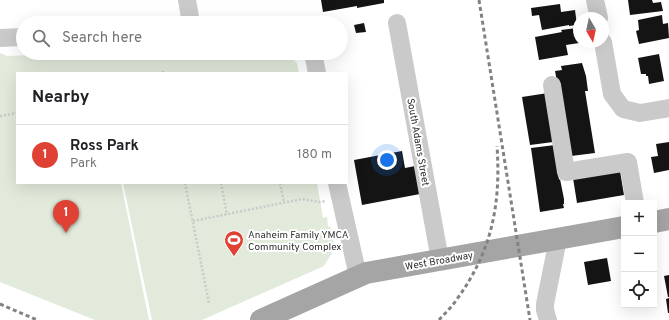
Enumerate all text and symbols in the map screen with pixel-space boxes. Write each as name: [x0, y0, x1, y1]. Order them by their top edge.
north arrow: [573, 12, 609, 48]
search box: [16, 16, 348, 60]
icon: search: [30, 27, 52, 49]
text: Search here: [62, 29, 142, 48]
text: Nearby: [32, 87, 89, 109]
street label: South Adams Street: [403, 97, 432, 187]
text: Ross Park: [70, 137, 139, 156]
text: 1: [42, 147, 48, 163]
text: 180 m: [297, 147, 332, 163]
your location: [377, 150, 397, 170]
text: Park: [70, 156, 97, 172]
pin: 1: [53, 200, 79, 233]
map controls: [621, 200, 657, 308]
button: +: [621, 200, 657, 236]
sports icon: Anaheim Family YMCA Community Complex: [223, 229, 245, 257]
place label: Anaheim Family YMCA Community Complex: [248, 229, 349, 254]
button: −: [621, 236, 657, 272]
street label: West Broadway: [404, 249, 474, 274]
button: locate: [621, 272, 657, 308]

